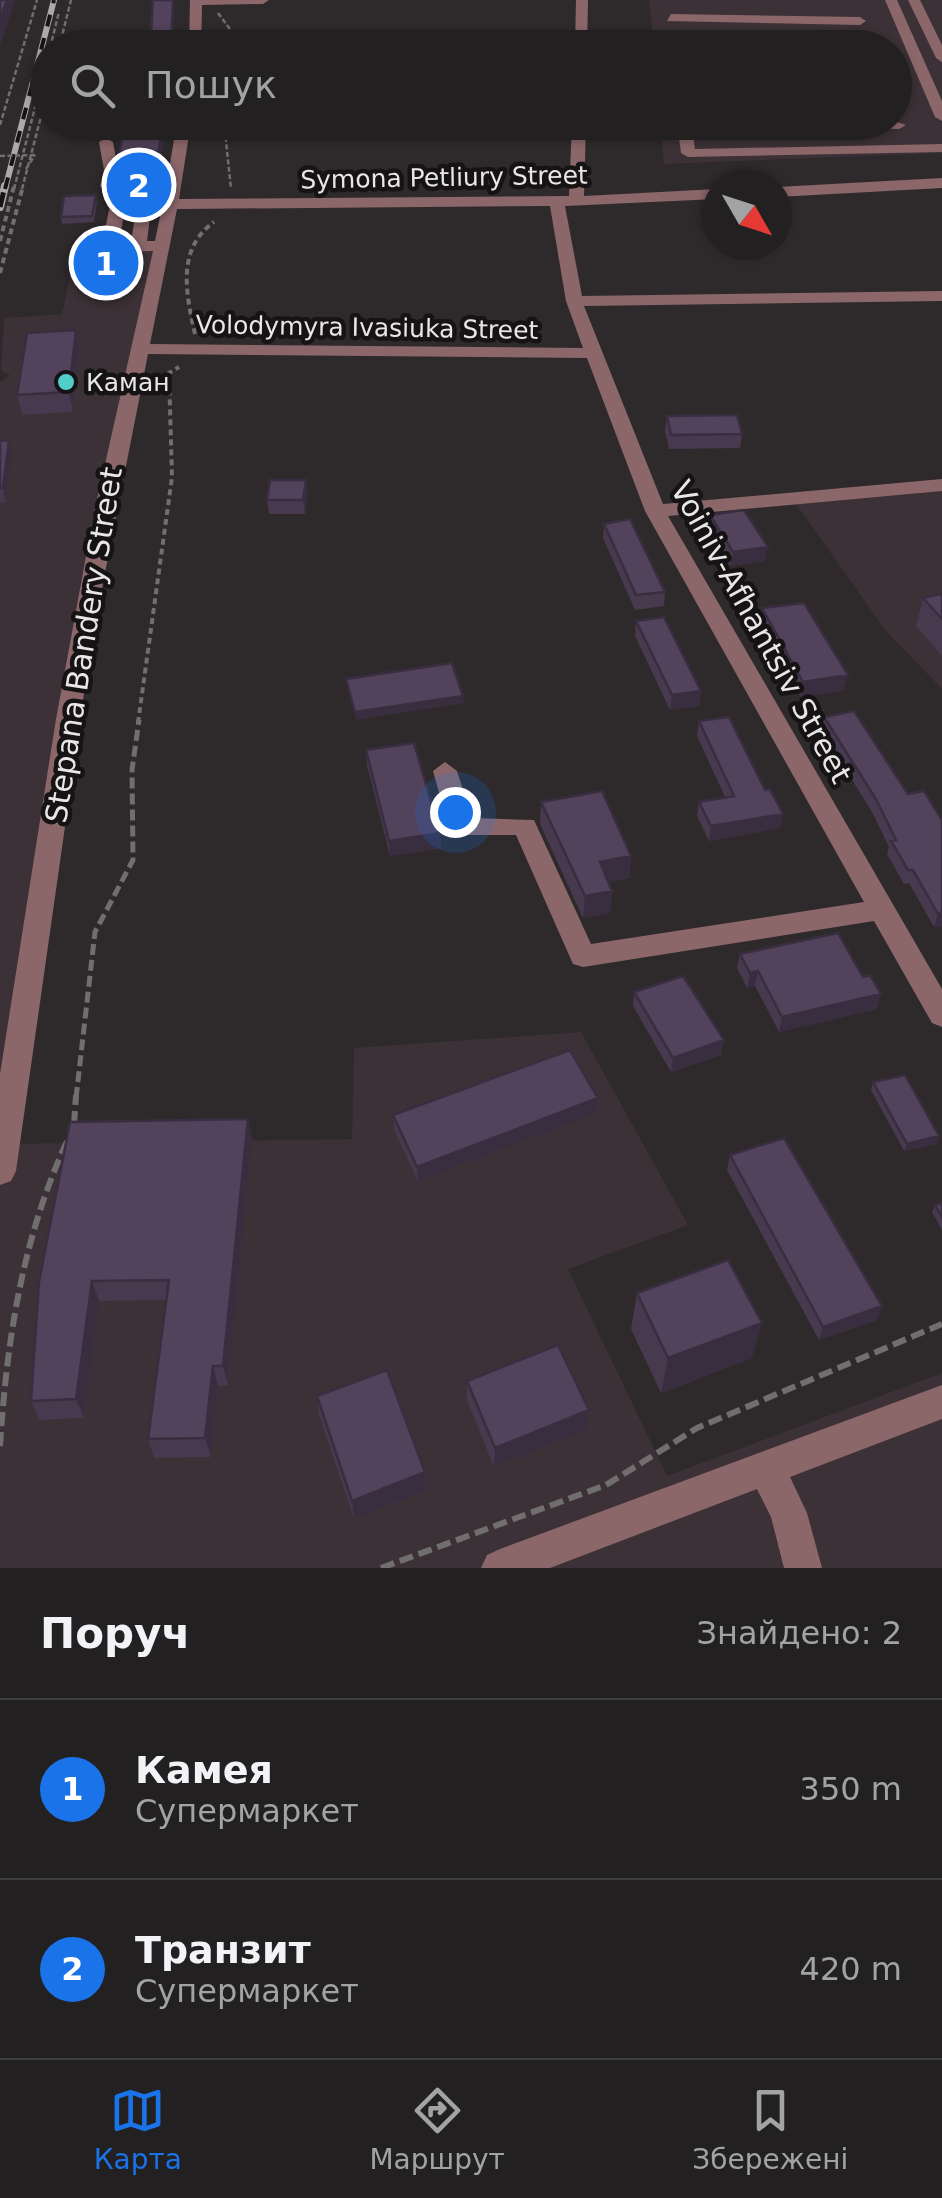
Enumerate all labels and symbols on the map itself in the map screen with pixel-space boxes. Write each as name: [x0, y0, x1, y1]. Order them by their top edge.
pin: 2: [106, 148, 172, 222]
street label: Symona Petliury Street: [300, 160, 588, 195]
north arrow: [702, 170, 792, 260]
pin: 1: [74, 226, 138, 300]
street label: Volodymyra Ivasiuka Street: [195, 310, 539, 345]
place label: Каман: [86, 368, 170, 397]
marker: Каман: [55, 371, 77, 393]
street label: Stepana Bandery Street: [38, 464, 129, 825]
street label: Voiniv-Afhantsiv Street: [664, 475, 859, 789]
your location: [430, 787, 481, 838]

